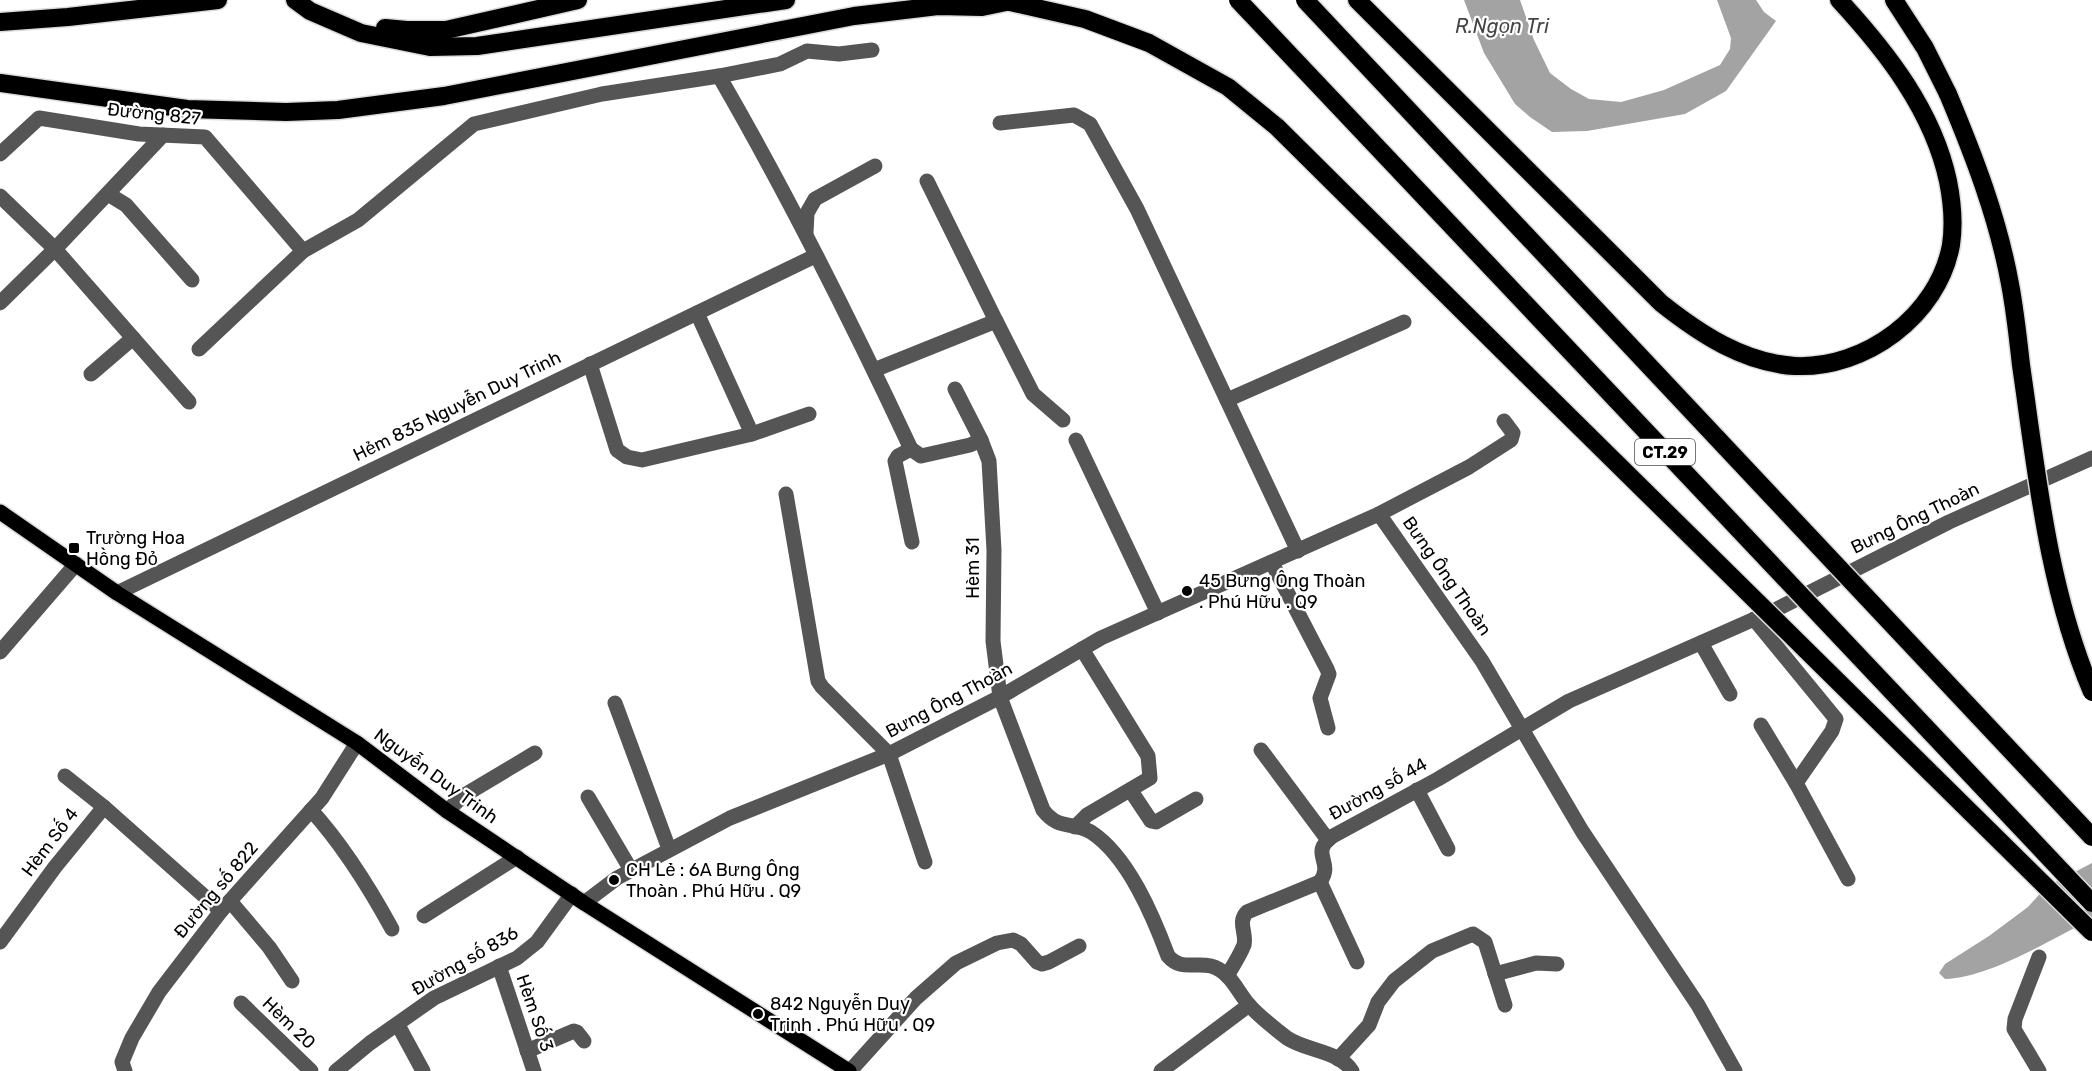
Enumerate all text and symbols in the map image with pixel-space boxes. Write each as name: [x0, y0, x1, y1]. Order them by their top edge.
water label: R.Ngọn Tri: [1455, 14, 1550, 38]
street label: Đường 827: [106, 98, 202, 130]
street label: Hẻm 835 Nguyễn Duy Trinh: [349, 345, 564, 466]
road number: CT.29: [1635, 439, 1695, 465]
street label: Bưng Ông Thoàn: [1847, 477, 1983, 559]
street label: Bưng Ông Thoàn: [1398, 512, 1496, 640]
place label: Trường Hoa Hồng Đỏ: [86, 527, 185, 570]
street label: Hèm 31: [962, 537, 984, 599]
marker: Trường Hoa Hồng Đỏ: [67, 541, 81, 555]
place label: 45 Bưng Ông Thoàn . Phú Hữu . Q9: [1199, 570, 1365, 613]
marker: 45 Bưng Ông Thoàn . Phú Hữu . Q9: [1180, 584, 1194, 598]
street label: Bưng Ông Thoàn: [882, 657, 1016, 743]
street label: Nguyễn Duy Trinh: [370, 723, 503, 828]
street label: Đường số 44: [1325, 752, 1431, 825]
street label: Hèm Số 4: [16, 803, 83, 881]
street label: Đường số 822: [169, 837, 263, 943]
place label: CH Lẻ : 6A Bưng Ông Thoàn . Phú Hữu . Q9: [626, 859, 801, 902]
marker: CH Lẻ : 6A Bưng Ông Thoàn . Phú Hữu . Q9: [607, 873, 621, 887]
street label: Đường số 836: [407, 921, 522, 1000]
street label: Hèm Số 3: [512, 971, 559, 1054]
street label: Hèm 20: [258, 992, 320, 1054]
place label: 842 Nguyễn Duy Trinh . Phú Hữu . Q9: [770, 992, 935, 1036]
marker: 842 Nguyễn Duy Trinh . Phú Hữu . Q9: [751, 1007, 765, 1021]

